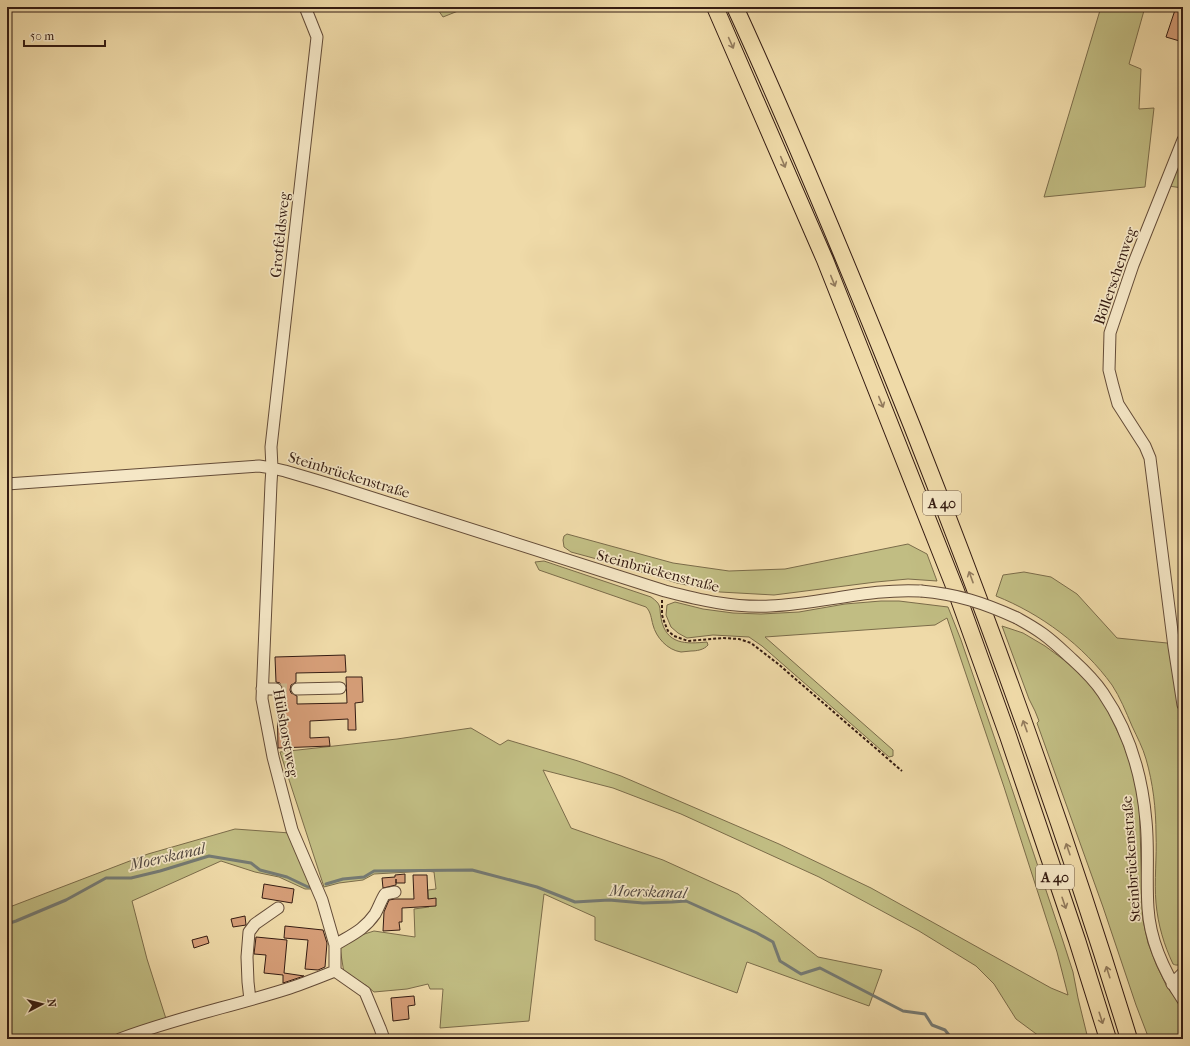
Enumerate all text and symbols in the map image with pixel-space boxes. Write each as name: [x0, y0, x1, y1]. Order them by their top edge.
scale bar: [24, 22, 105, 48]
text: 50 m: [30, 29, 54, 43]
one-way arrow: [727, 36, 735, 48]
one-way arrow: [779, 155, 787, 167]
street label: Grotfeldsweg: [267, 190, 294, 279]
street label: Böllerschenweg: [1090, 224, 1140, 327]
one-way arrow: [830, 275, 838, 287]
one-way arrow: [878, 396, 886, 408]
street label: Steinbrückenstraße: [286, 448, 413, 502]
road number: A 40: [923, 491, 961, 515]
street label: Steinbrückenstraße: [595, 546, 722, 596]
one-way arrow: [966, 572, 974, 584]
street label: Hülshorstweg: [269, 687, 303, 779]
one-way arrow: [1020, 720, 1028, 732]
street label: Steinbrückenstraße: [1118, 795, 1144, 923]
water label: Moerskanal: [126, 838, 209, 875]
one-way arrow: [1064, 842, 1071, 855]
road number: A 40: [1036, 865, 1074, 889]
water label: Moerskanal: [608, 881, 689, 902]
one-way arrow: [1061, 896, 1068, 909]
one-way arrow: [1104, 966, 1112, 978]
north arrow: [22, 984, 62, 1024]
text: N: [44, 998, 58, 1008]
one-way arrow: [1098, 1011, 1106, 1023]

